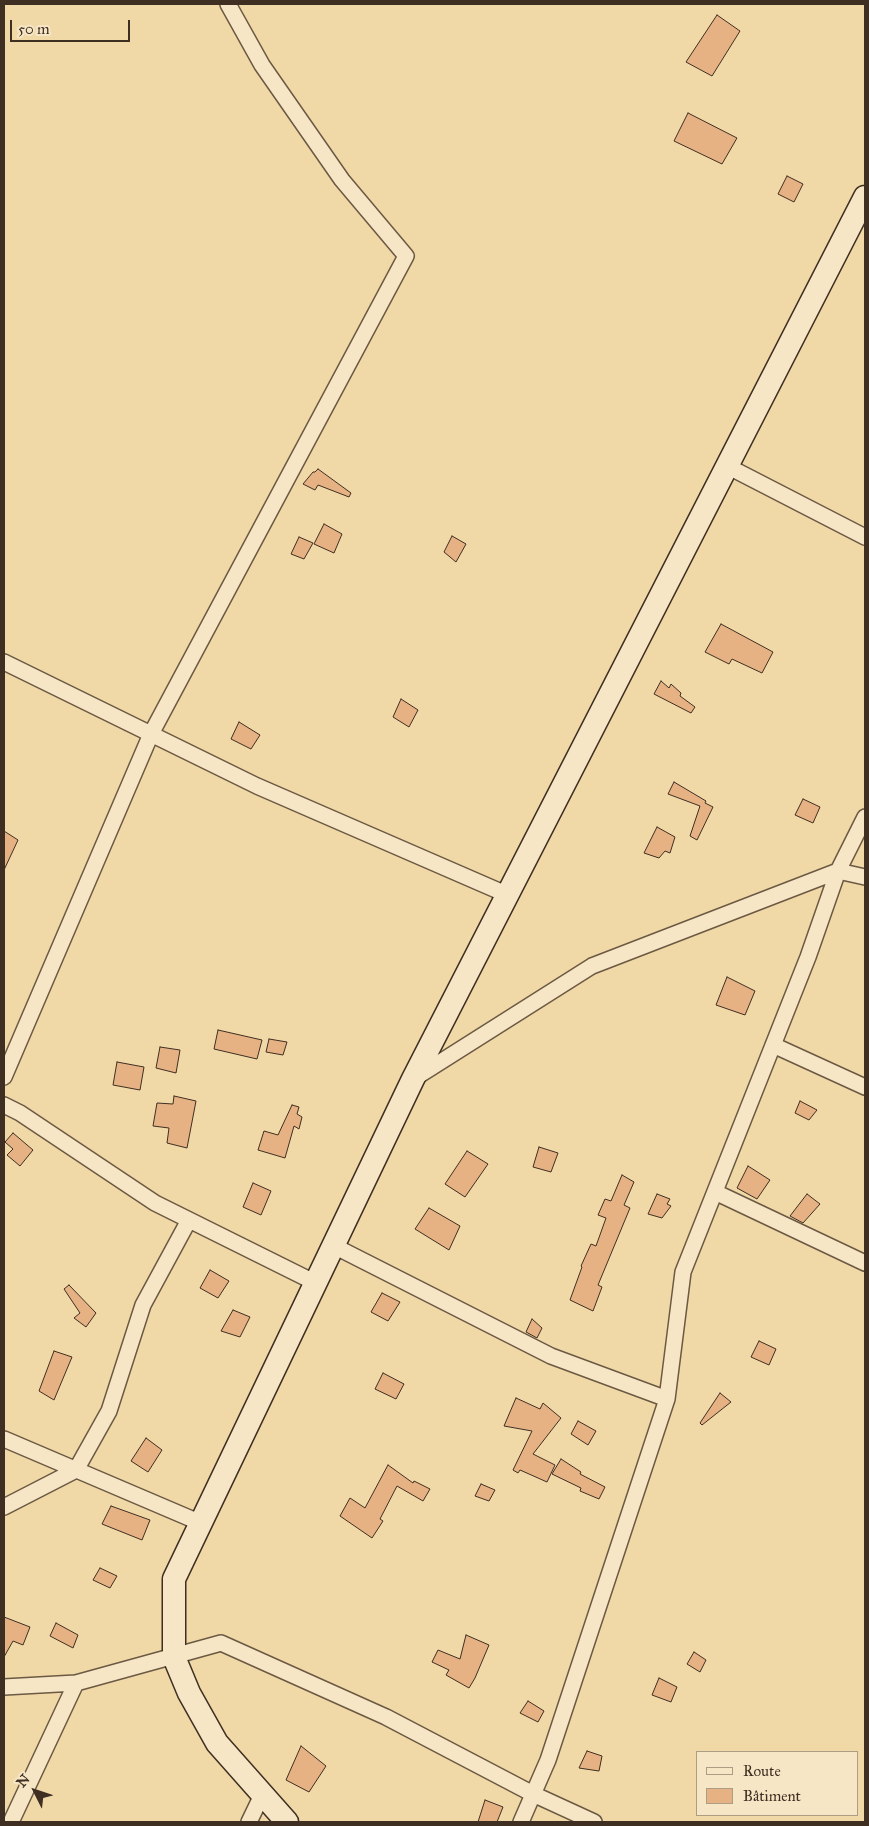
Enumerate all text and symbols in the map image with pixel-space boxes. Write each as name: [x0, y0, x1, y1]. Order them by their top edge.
scale bar: [12, 10, 132, 42]
text: 50 m: [18, 20, 50, 38]
legend: [696, 1751, 859, 1816]
text: Route: [743, 1762, 781, 1780]
north arrow: [10, 1766, 60, 1816]
text: N: [13, 1771, 34, 1791]
text: Bâtiment: [743, 1787, 801, 1805]

